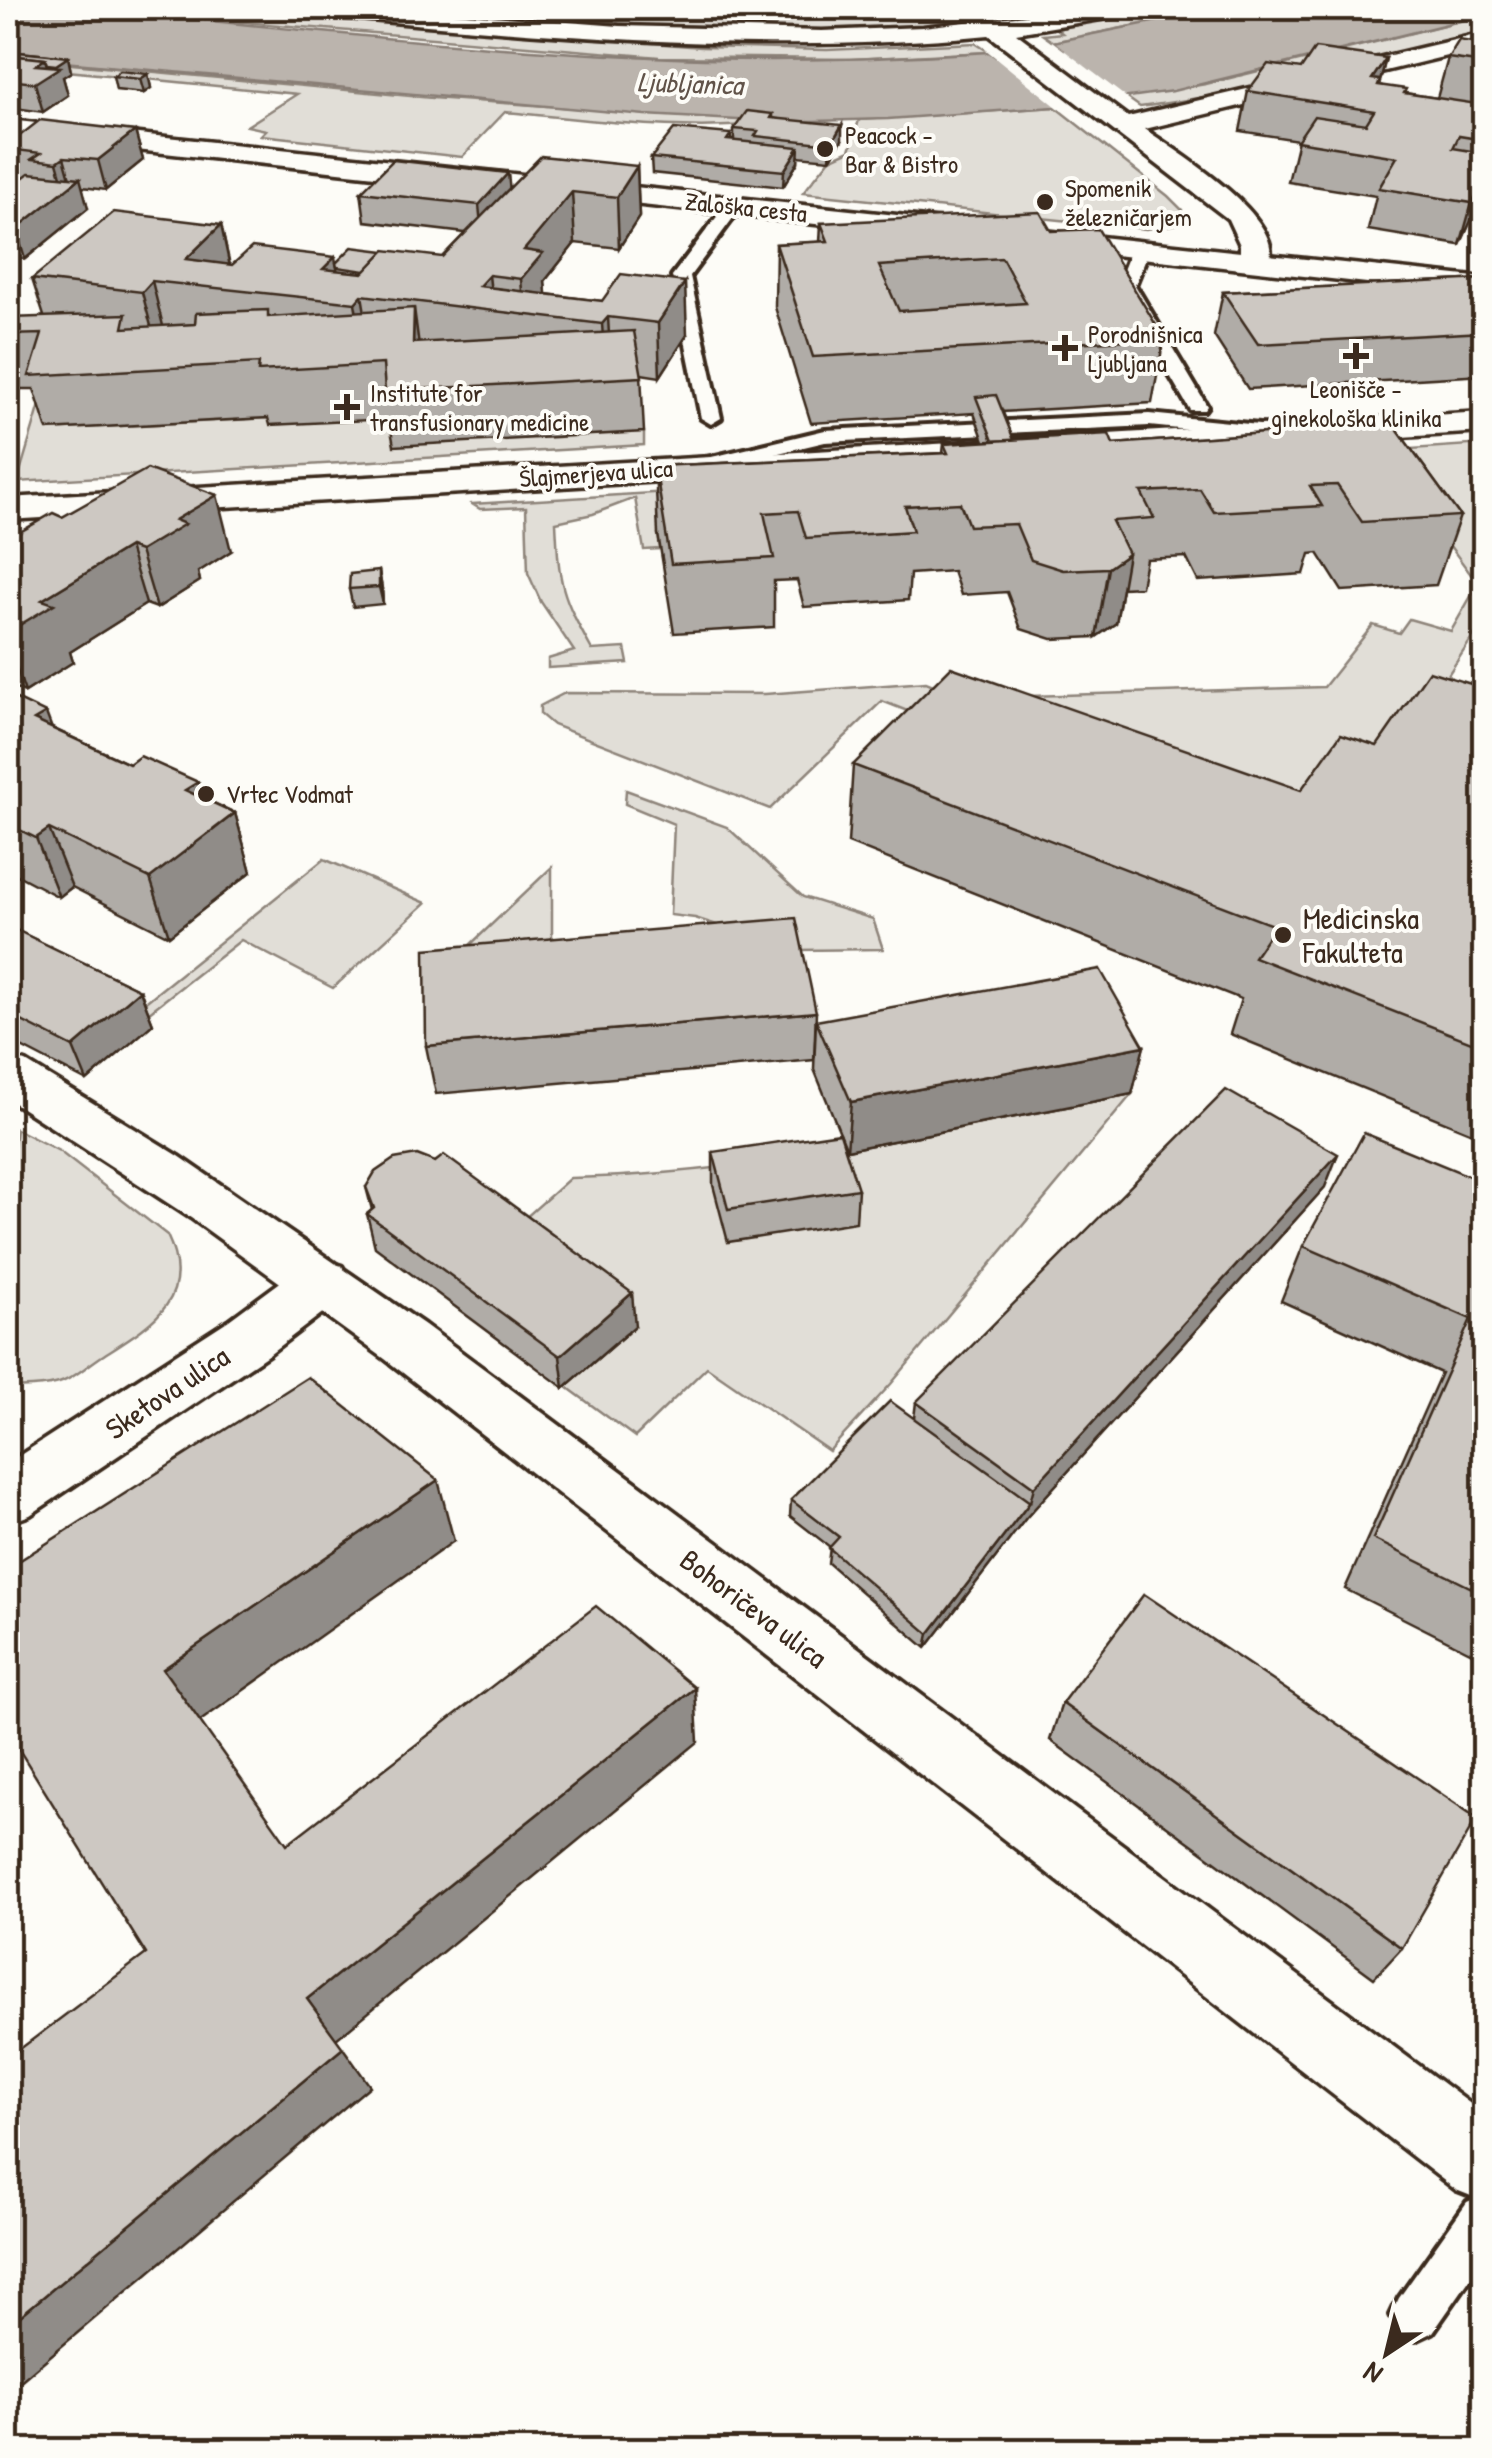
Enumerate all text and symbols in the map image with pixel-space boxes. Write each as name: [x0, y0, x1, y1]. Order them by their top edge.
water label: Ljubljanica: [637, 62, 746, 104]
place label: Peacock - Bar & Bistro: [845, 118, 958, 181]
marker: Peacock - Bar & Bistro: [814, 138, 836, 160]
place label: Spomenik železničarjem: [1065, 171, 1192, 234]
street label: Zaloška cesta: [683, 184, 809, 230]
marker: Spomenik železničarjem: [1034, 191, 1056, 213]
place label: Porodnišnica Ljubljana: [1088, 317, 1203, 380]
marker: Porodnišnica Ljubljana: [1052, 335, 1078, 361]
marker: Leonišče - ginekološka klinika: [1343, 343, 1369, 369]
place label: Leonišče - ginekološka klinika: [1271, 372, 1441, 435]
place label: Institute for transfusionary medicine: [370, 376, 589, 439]
marker: Institute for transfusionary medicine: [334, 394, 360, 420]
street label: Šlajmerjeva ulica: [518, 451, 674, 495]
place label: Vrtec Vodmat: [226, 777, 353, 811]
marker: Vrtec Vodmat: [195, 783, 217, 805]
place label: Medicinska Fakulteta: [1302, 898, 1419, 972]
marker: Medicinska Fakulteta: [1272, 924, 1294, 946]
street label: Sketova ulica: [97, 1336, 237, 1448]
street label: Bohoričeva ulica: [672, 1539, 836, 1677]
north arrow: [1337, 2303, 1437, 2403]
text: N: [1356, 2354, 1390, 2393]

